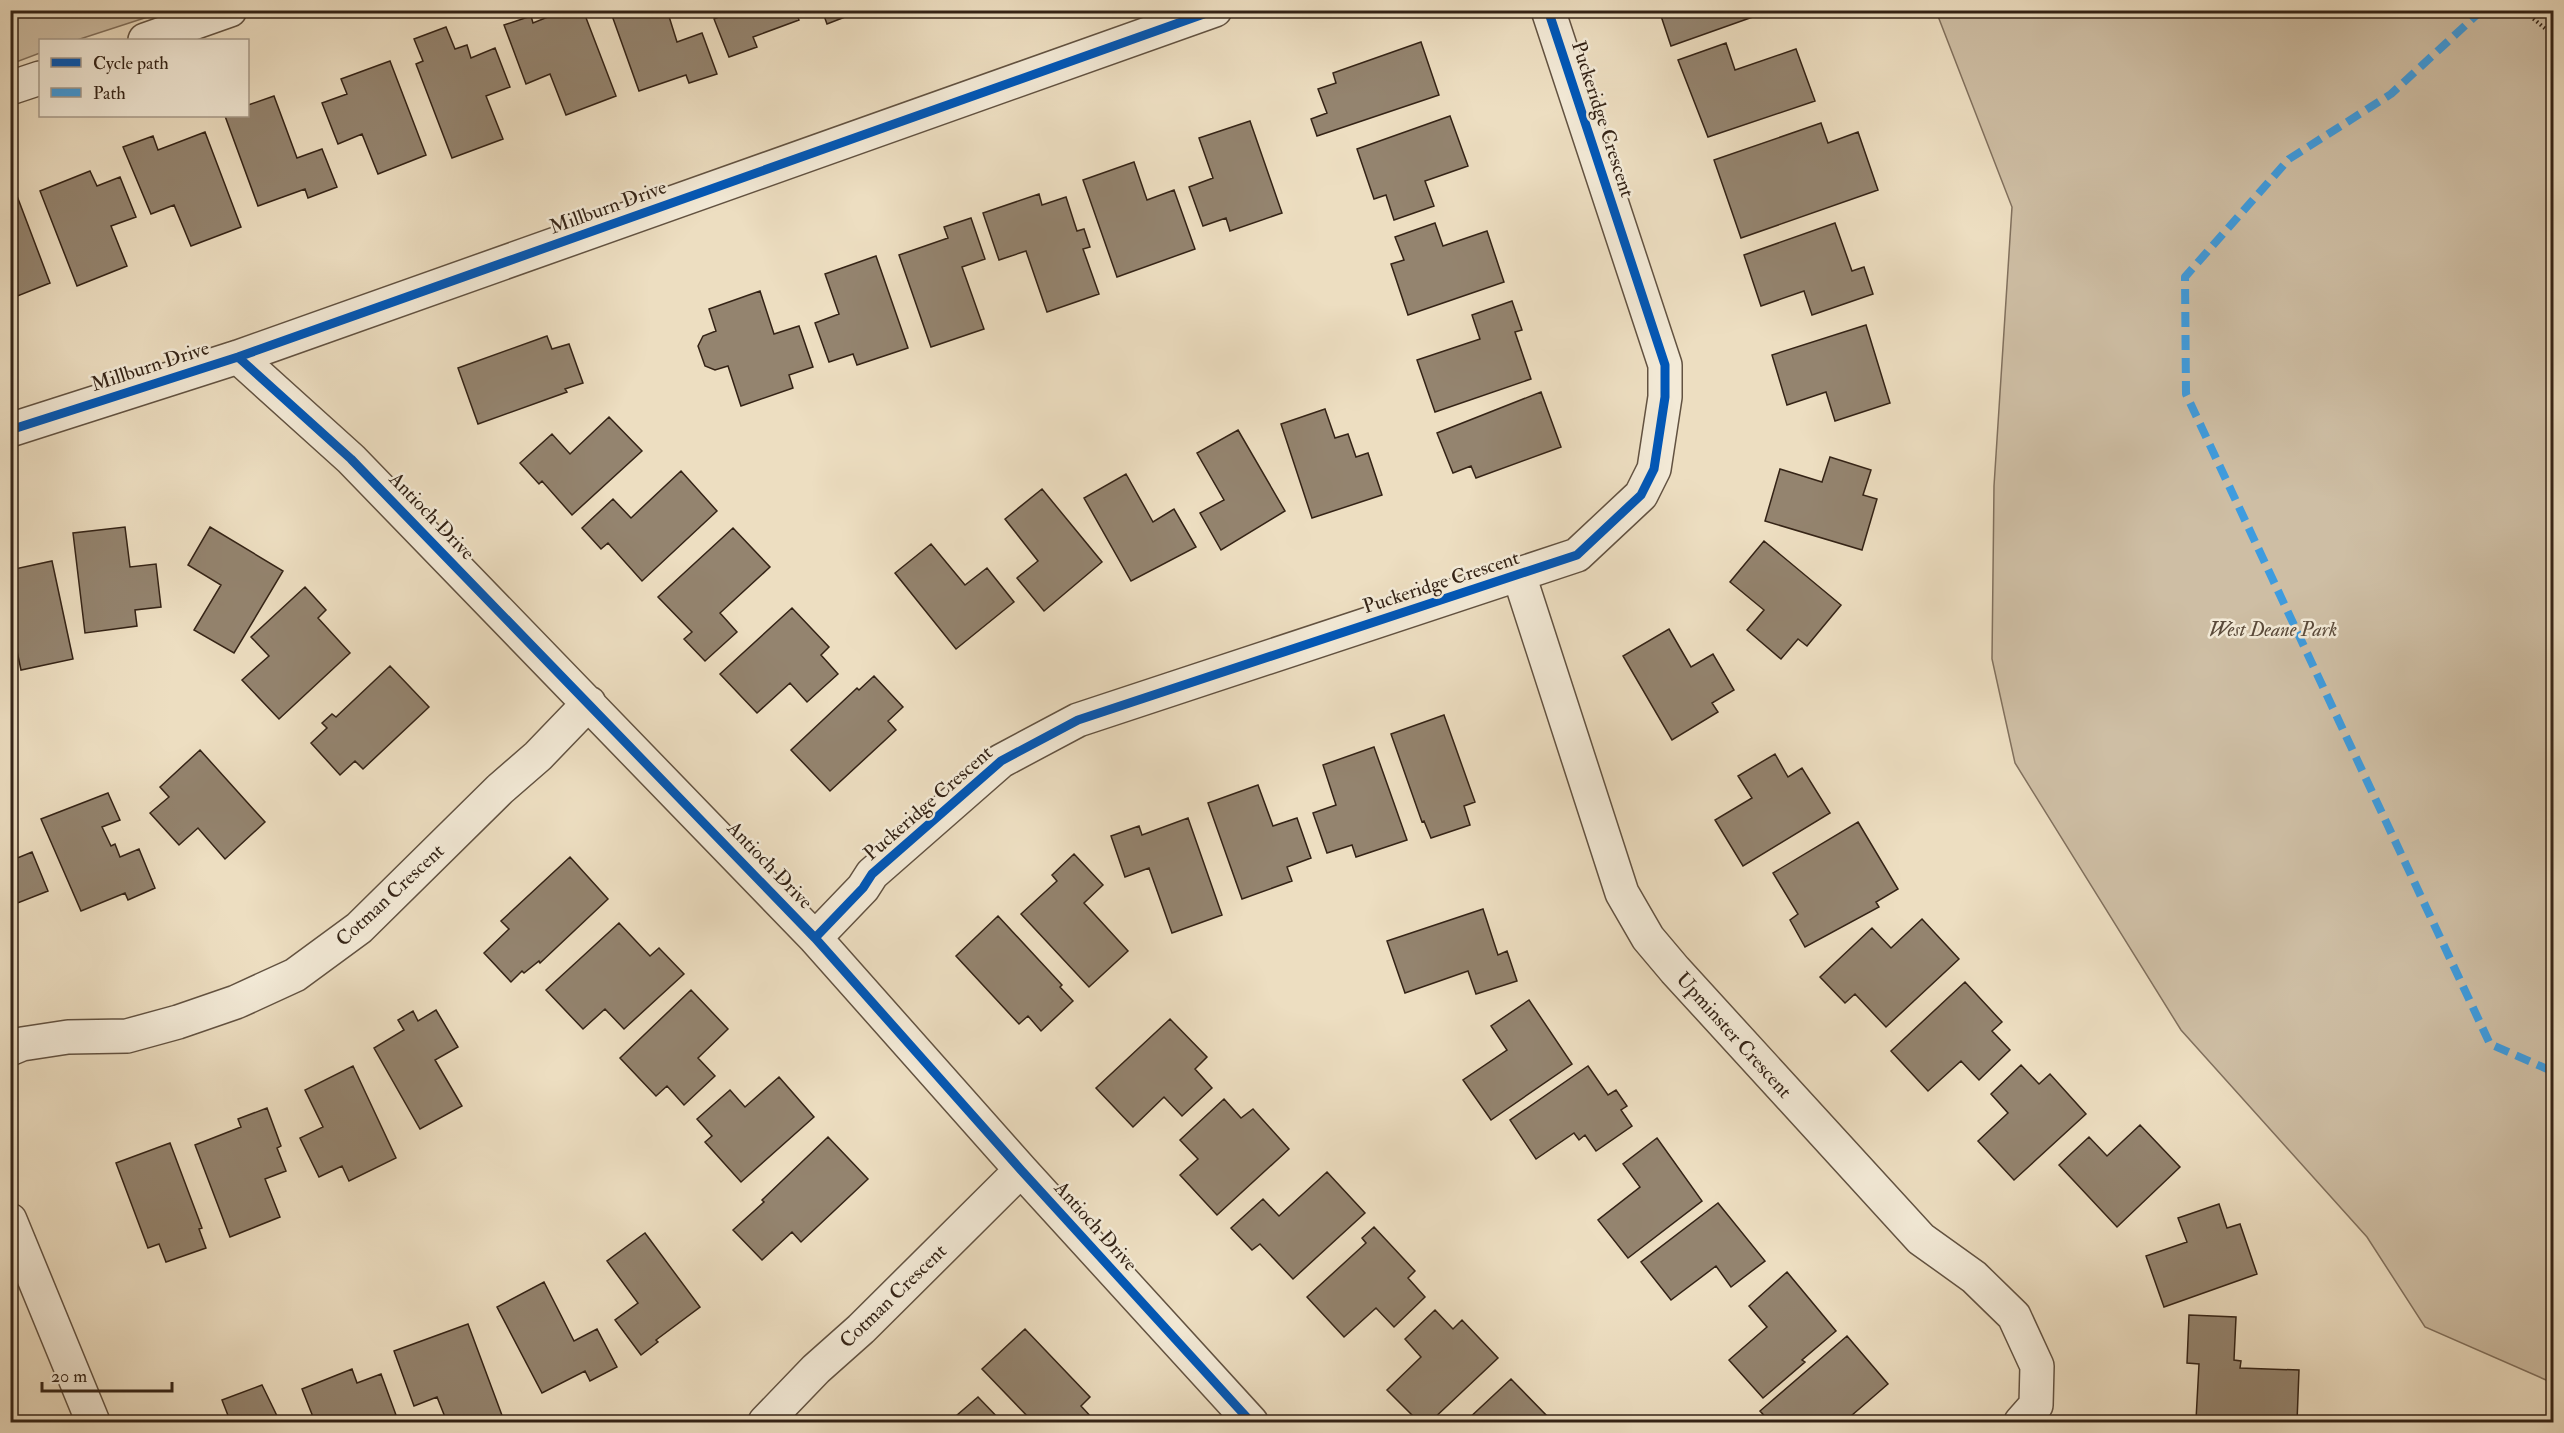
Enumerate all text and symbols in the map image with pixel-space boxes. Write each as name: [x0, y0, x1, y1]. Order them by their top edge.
street label: Puckeridge Crescent: [1566, 38, 1640, 201]
legend: [39, 39, 249, 117]
text: Cycle path: [93, 52, 169, 75]
text: Path: [93, 82, 126, 105]
street label: Millburn Drive: [546, 174, 670, 240]
street label: Millburn Drive: [88, 335, 212, 397]
street label: Antioch Drive: [383, 466, 480, 565]
street label: Puckeridge Crescent: [1360, 545, 1523, 619]
park label: West Deane Park: [2209, 617, 2337, 642]
street label: Puckeridge Crescent: [858, 740, 998, 866]
street label: Antioch Drive: [721, 815, 818, 914]
street label: Cotman Crescent: [331, 838, 450, 952]
street label: Upminster Crescent: [1670, 967, 1798, 1104]
street label: Antioch Drive: [1048, 1175, 1143, 1276]
street label: Cotman Crescent: [834, 1238, 952, 1353]
scale bar: [42, 1355, 172, 1393]
text: 20 m: [51, 1365, 87, 1388]

